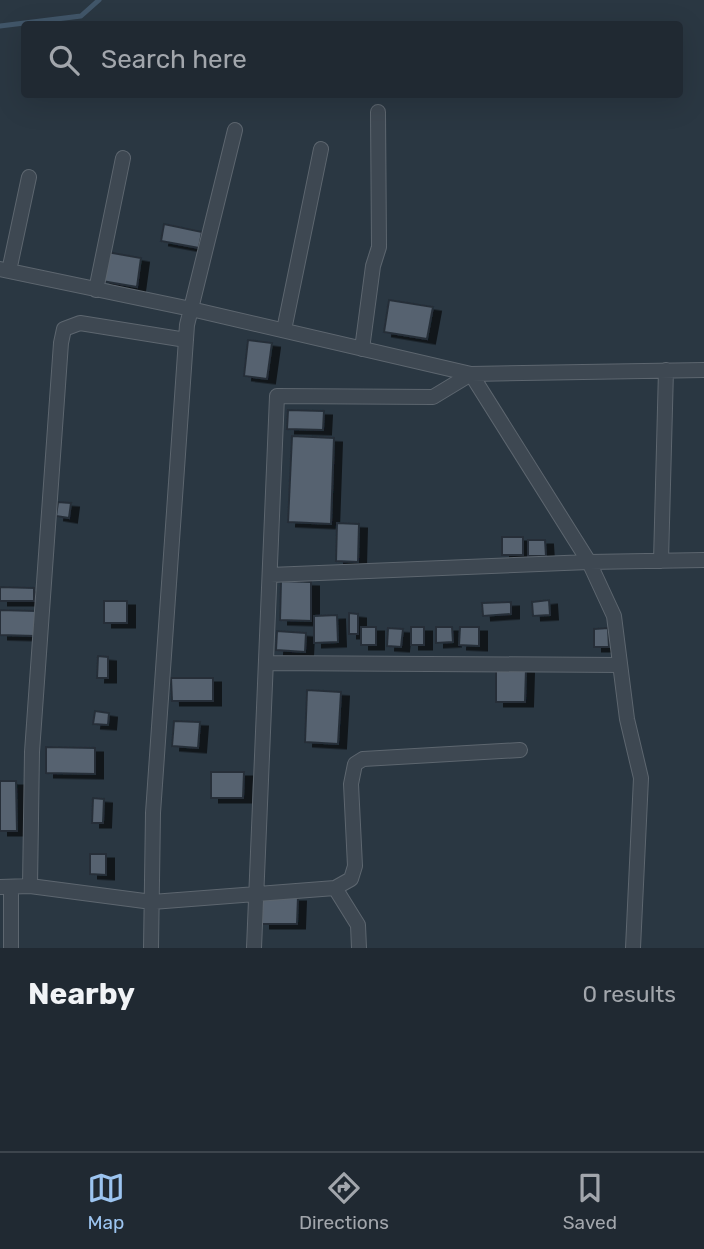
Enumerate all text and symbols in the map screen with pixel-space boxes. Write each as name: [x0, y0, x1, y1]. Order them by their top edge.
search box: [21, 21, 683, 98]
icon: search: [45, 41, 83, 79]
text: Search here: [101, 44, 247, 75]
text: Nearby: [28, 976, 135, 1012]
text: 0 results: [582, 980, 676, 1008]
tab: Map: [87, 1169, 125, 1234]
tab: Directions: [299, 1169, 389, 1234]
tab: Saved: [563, 1169, 617, 1234]

